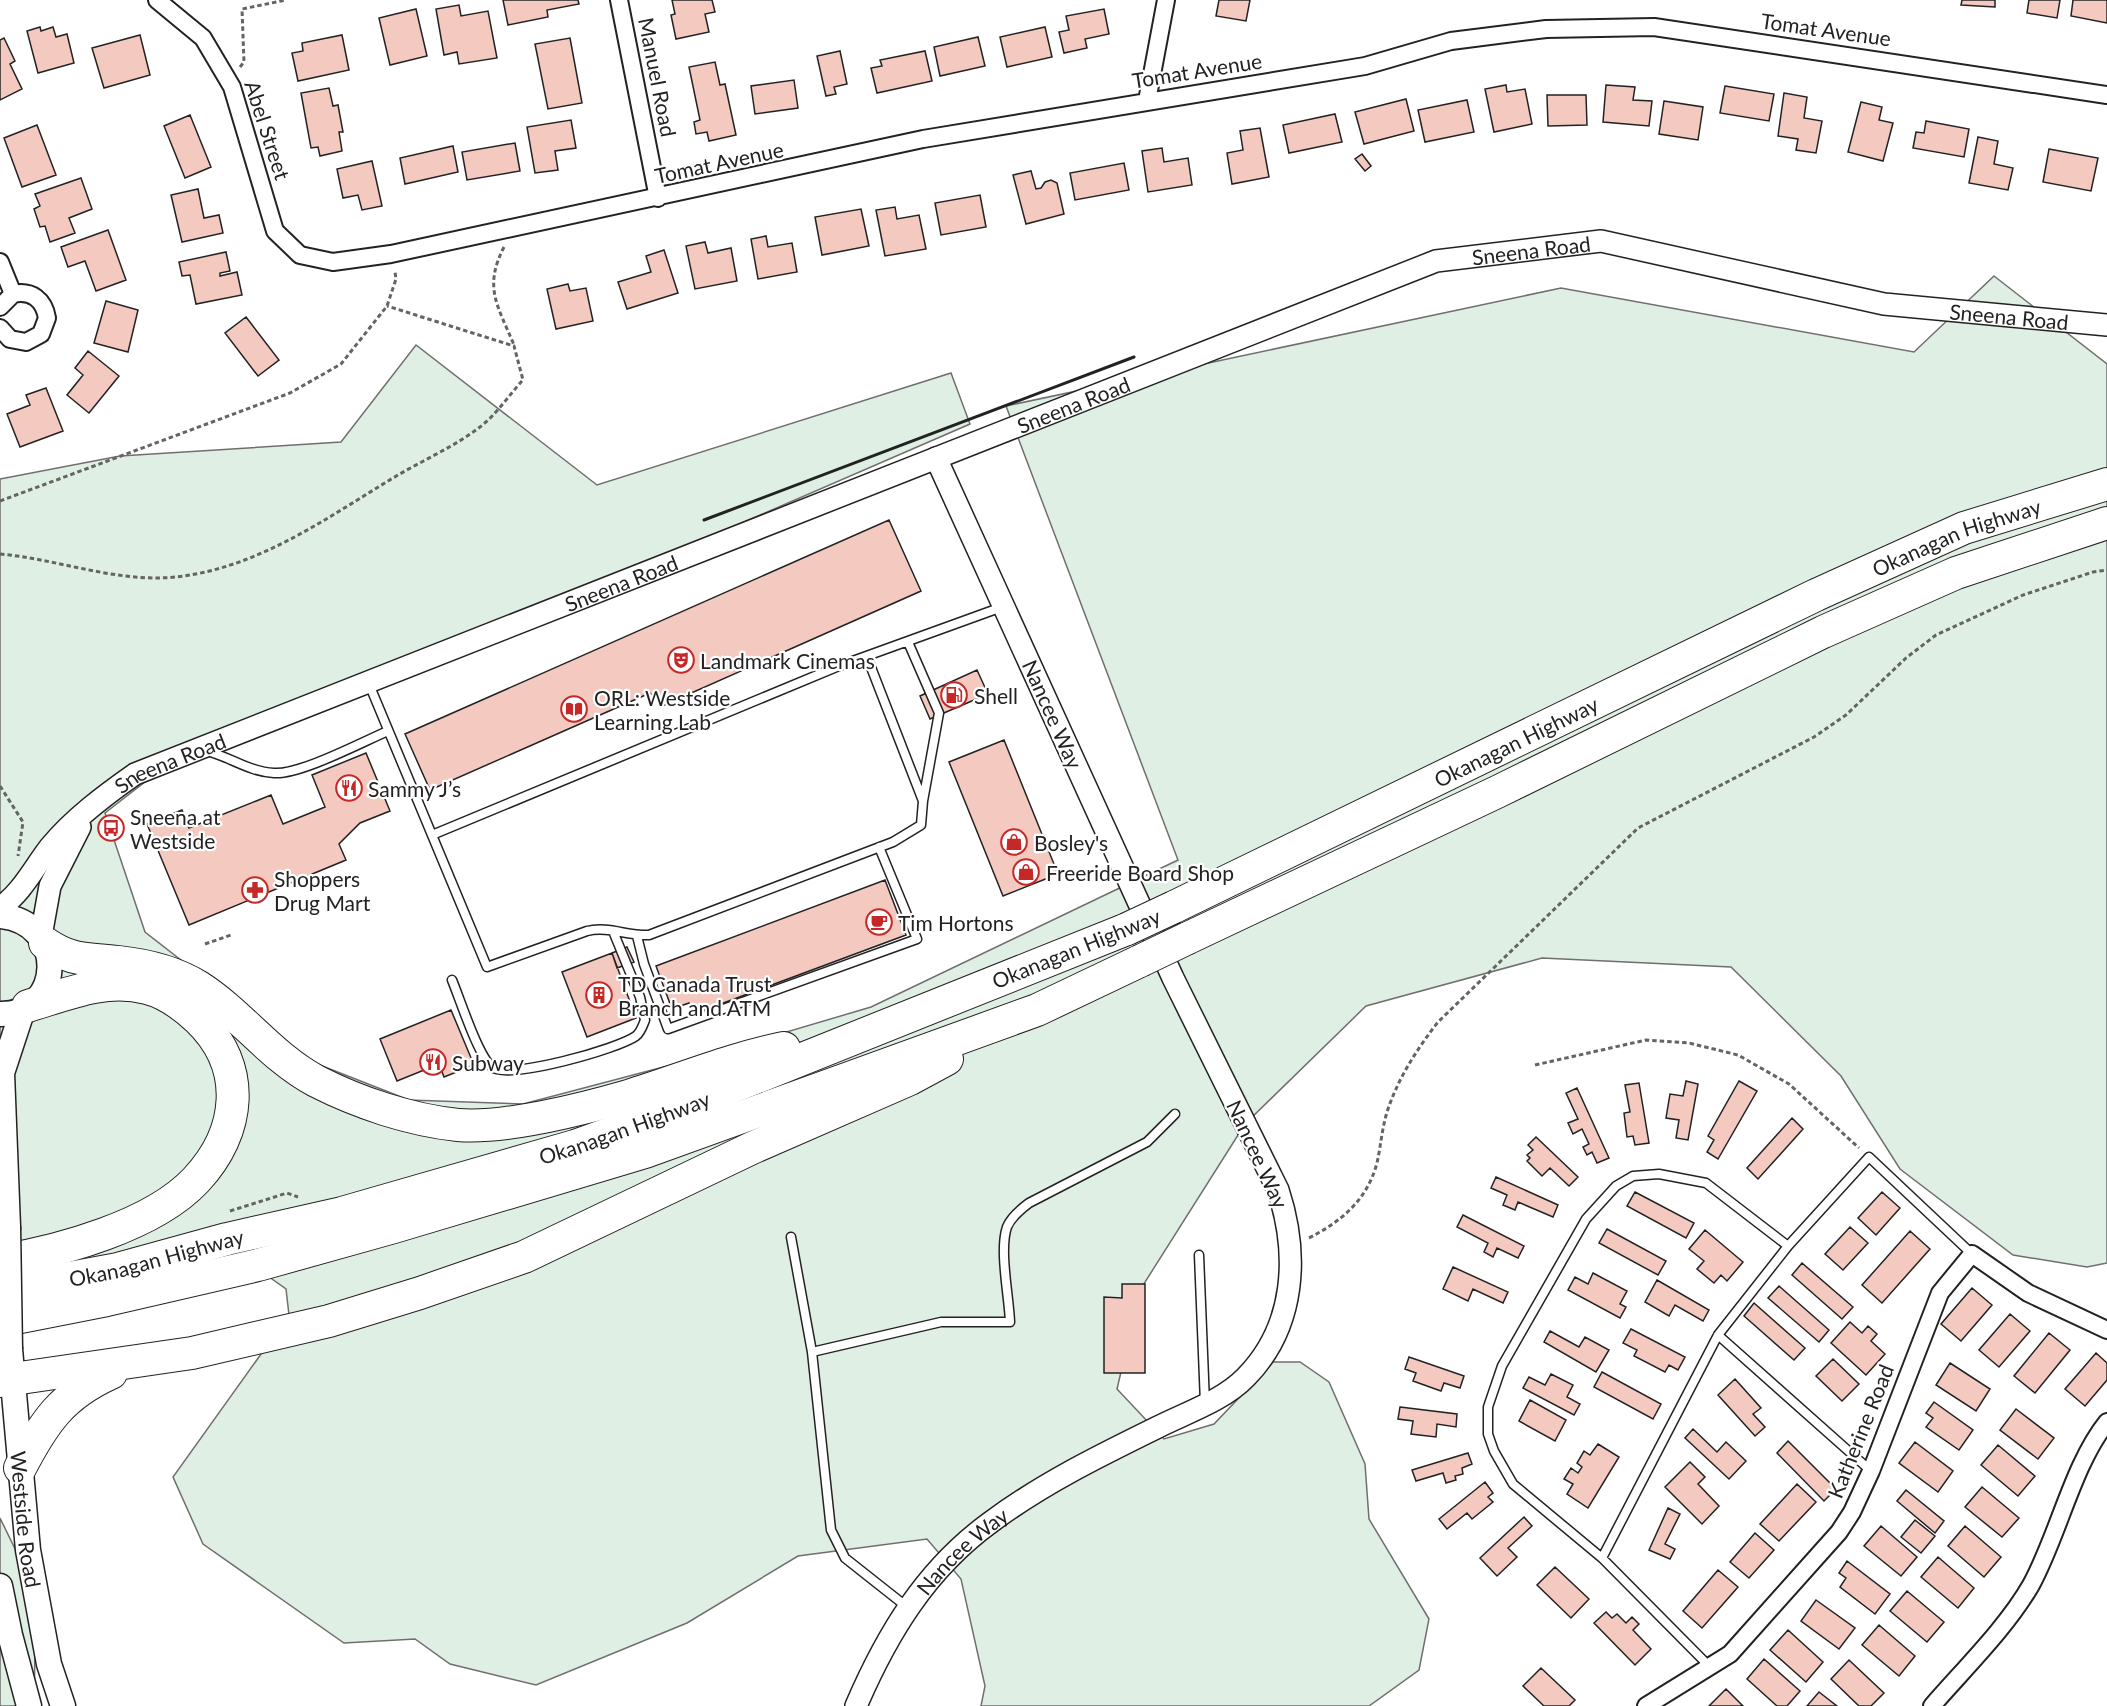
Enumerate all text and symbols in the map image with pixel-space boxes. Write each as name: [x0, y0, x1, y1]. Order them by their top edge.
street label: Tomat Avenue: [1759, 8, 1893, 50]
street label: Manuel Road: [634, 15, 682, 139]
street label: Tomat Avenue: [1130, 47, 1264, 93]
street label: Abel Street: [240, 77, 296, 183]
street label: Tomat Avenue: [652, 136, 786, 188]
street label: Sneena Road: [1471, 230, 1592, 269]
street label: Sneena Road: [1949, 298, 2070, 334]
street label: Sneena Road: [1013, 371, 1133, 438]
street label: Okanagan Highway: [1868, 493, 2044, 581]
street label: Sneena Road: [561, 549, 681, 616]
theatre icon: Landmark Cinemas: [666, 645, 696, 675]
place label: Landmark Cinemas: [700, 648, 875, 673]
street label: Nancee Way: [1018, 656, 1088, 772]
fuel station icon: Shell: [939, 680, 969, 710]
place label: Shell: [974, 683, 1018, 708]
place label: ORL: Westside Learning Lab: [594, 685, 730, 734]
street label: Okanagan Highway: [1430, 690, 1602, 791]
library icon: ORL: Westside Learning Lab: [559, 694, 589, 724]
street label: Sneena Road: [109, 727, 229, 798]
restaurant icon: Sammy J’s: [334, 773, 364, 803]
place label: Sammy J’s: [368, 776, 461, 801]
place label: Sneena at Westside: [130, 804, 221, 853]
bus stop icon: Sneena at Westside: [96, 813, 126, 843]
shop icon: Bosley's: [999, 827, 1029, 857]
place label: Bosley's: [1034, 830, 1108, 855]
shop icon: Freeride Board Shop: [1011, 857, 1041, 887]
place label: Freeride Board Shop: [1046, 860, 1234, 885]
place label: Shoppers Drug Mart: [274, 866, 371, 915]
pharmacy icon: Shoppers Drug Mart: [240, 875, 270, 905]
street label: Okanagan Highway: [988, 903, 1164, 993]
cafe icon: Tim Hortons: [864, 907, 894, 937]
place label: Tim Hortons: [898, 910, 1013, 935]
place label: TD Canada Trust Branch and ATM: [618, 971, 772, 1020]
building icon: TD Canada Trust Branch and ATM: [584, 980, 614, 1010]
restaurant icon: Subway: [418, 1047, 448, 1077]
place label: Subway: [452, 1050, 524, 1075]
street label: Okanagan Highway: [536, 1085, 713, 1168]
street label: Nancee Way: [1222, 1096, 1294, 1212]
street label: Okanagan Highway: [67, 1223, 246, 1290]
street label: Katherine Road: [1822, 1361, 1898, 1501]
street label: Westside Road: [7, 1450, 47, 1589]
street label: Nancee Way: [911, 1502, 1012, 1599]

